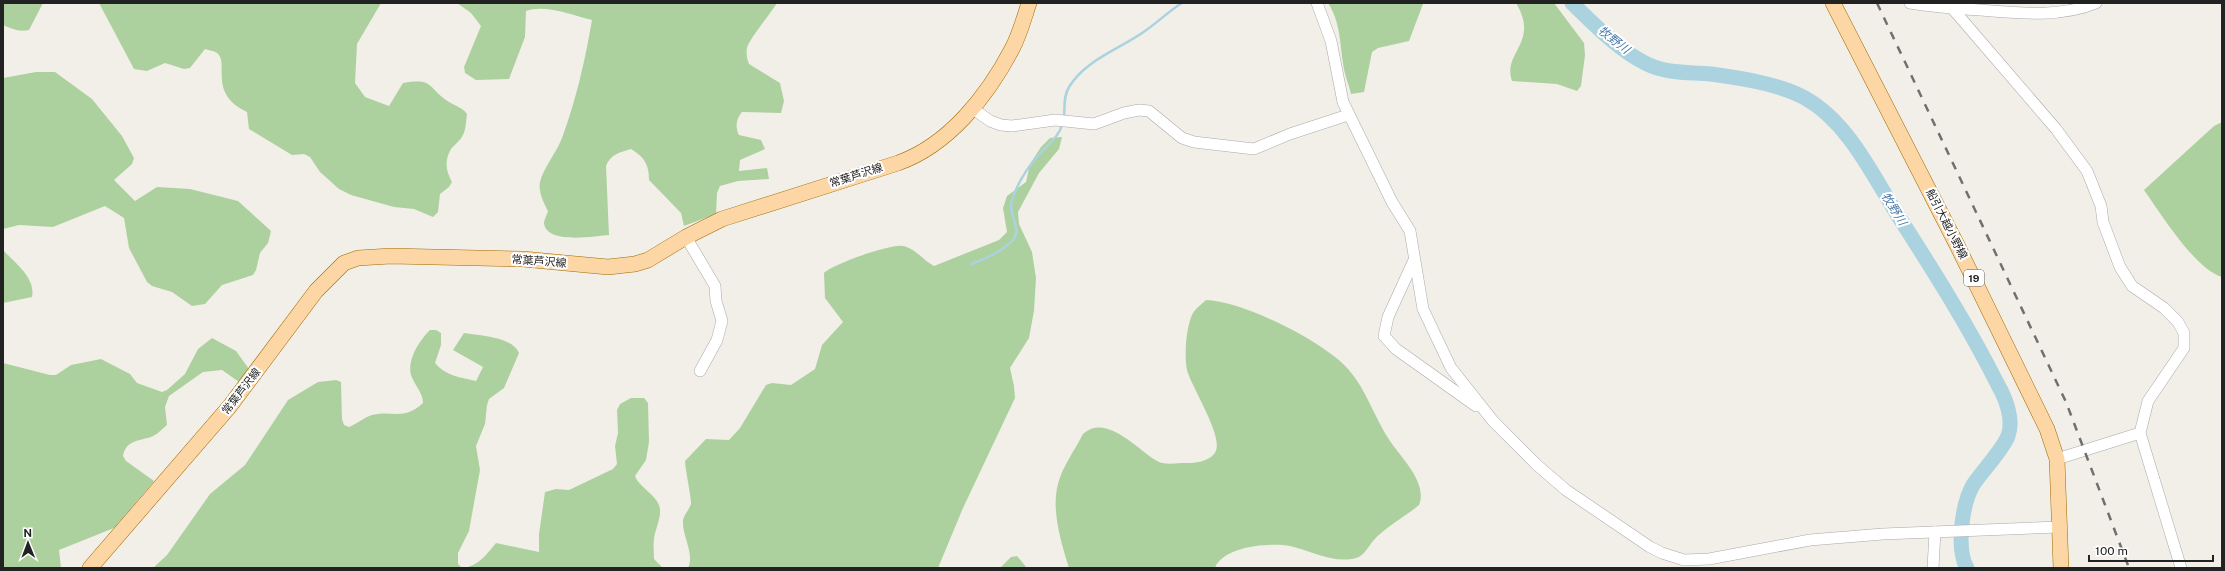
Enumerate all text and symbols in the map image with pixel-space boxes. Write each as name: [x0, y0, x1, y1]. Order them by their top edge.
water label: 牧野川: [1596, 23, 1634, 58]
street label: 常葉芦沢線: [828, 161, 884, 189]
street label: 船引大越小野線: [1924, 187, 1970, 261]
water label: 牧野川: [1879, 190, 1911, 230]
street label: 常葉芦沢線: [511, 253, 567, 269]
road number: 19: [1964, 270, 1984, 286]
street label: 常葉芦沢線: [219, 366, 263, 416]
north arrow: [8, 523, 48, 563]
text: N: [23, 527, 32, 539]
scale bar: [2089, 537, 2213, 563]
text: 100 m: [2095, 544, 2128, 558]

